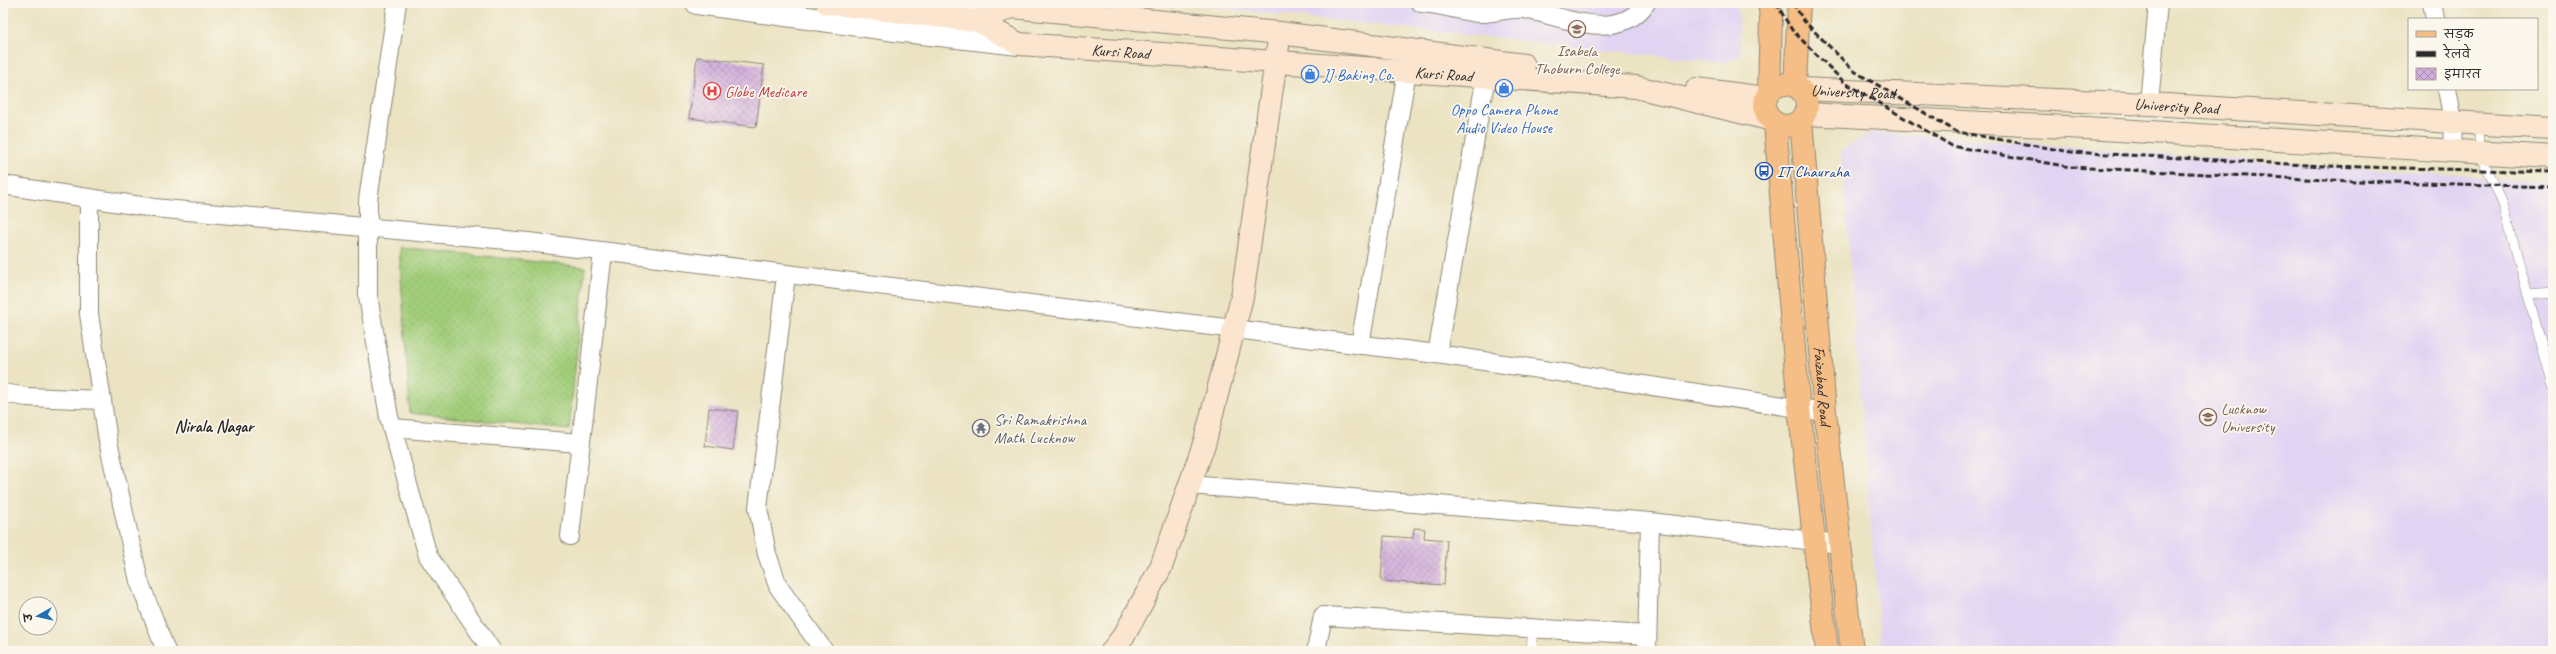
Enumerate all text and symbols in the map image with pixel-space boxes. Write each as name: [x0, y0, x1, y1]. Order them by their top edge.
legend: [2408, 18, 2538, 90]
school or university icon: Isabela Thoburn College: [1567, 19, 1587, 39]
text: सड़क: [2443, 26, 2475, 42]
street label: Kursi Road: [1091, 40, 1153, 64]
place label: Isabela Thoburn College: [1534, 41, 1621, 79]
text: रेलवे: [2442, 43, 2471, 62]
street label: Kursi Road: [1414, 63, 1476, 87]
shop icon: JJ Baking Co.: [1300, 64, 1320, 84]
place label: JJ Baking Co.: [1322, 65, 1395, 85]
text: इमारत: [2444, 66, 2482, 82]
shop icon: Oppo Camera Phone Audio Video House: [1494, 78, 1514, 98]
street label: University Road: [1810, 80, 1898, 104]
hospital icon: Globe Medicare: [702, 81, 722, 101]
place label: Globe Medicare: [725, 82, 808, 102]
street label: University Road: [2134, 94, 2222, 119]
place label: Oppo Camera Phone Audio Video House: [1450, 100, 1559, 138]
bus stop icon: IT Chauraha: [1754, 161, 1774, 181]
place label: IT Chauraha: [1777, 162, 1850, 182]
street label: Faizabad Road: [1809, 346, 1836, 430]
place label: Lucknow University: [2221, 399, 2276, 437]
school or university icon: Lucknow University: [2198, 407, 2218, 427]
place label: Sri Ramakrishna Math Lucknow: [994, 410, 1088, 448]
district label: Nirala Nagar: [175, 416, 255, 437]
temple icon: Sri Ramakrishna Math Lucknow: [971, 418, 991, 438]
north arrow: [18, 596, 58, 636]
text: उ: [20, 611, 36, 623]

